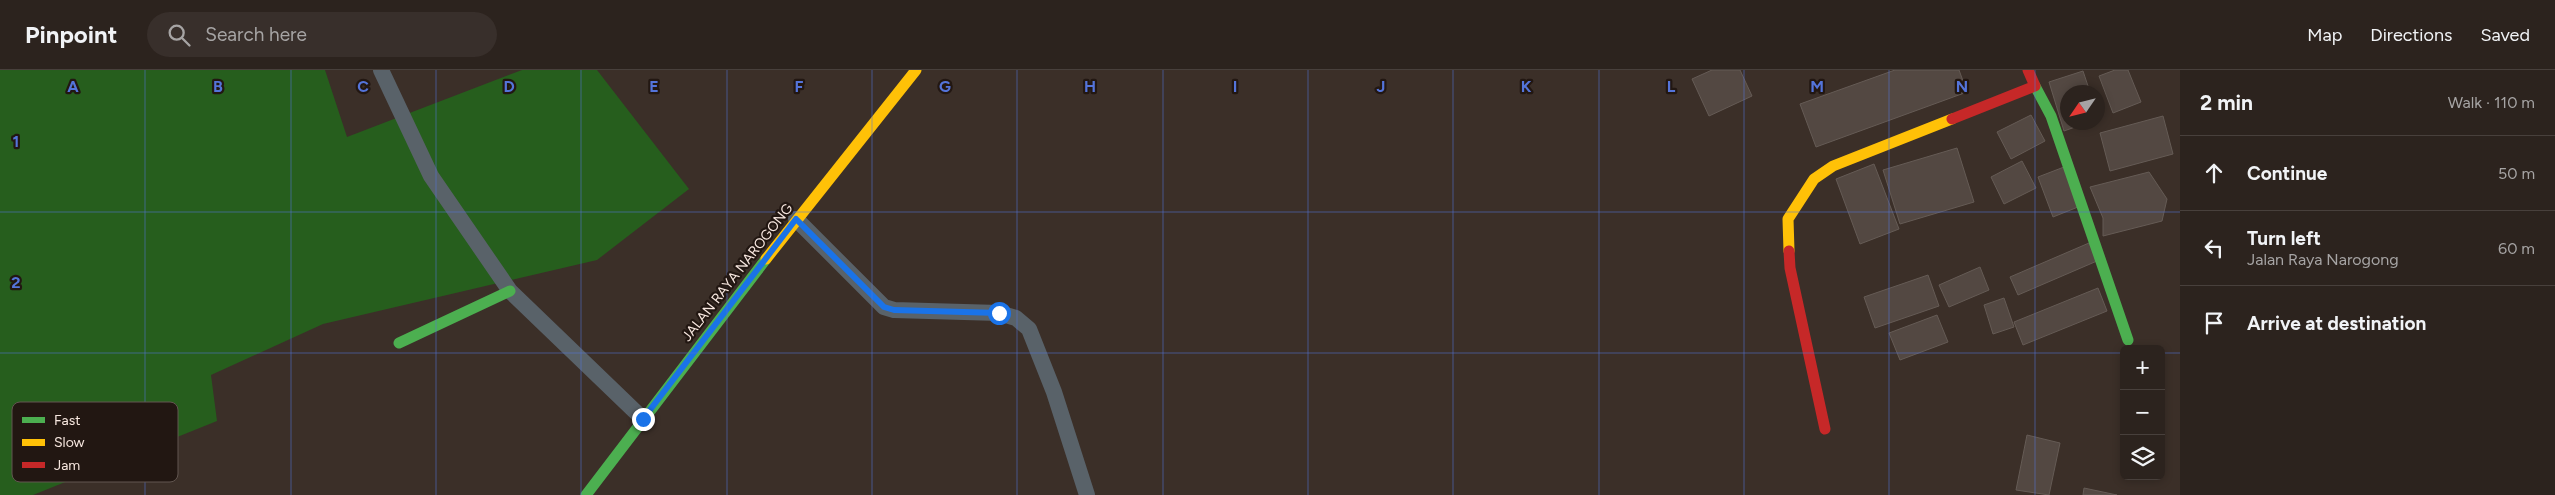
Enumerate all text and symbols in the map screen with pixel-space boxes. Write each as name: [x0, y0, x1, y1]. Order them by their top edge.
search box: [147, 12, 497, 57]
text: Pinpoint: [25, 20, 117, 49]
icon: search: [165, 21, 193, 49]
text: Search here: [205, 23, 307, 46]
text: Map: [2307, 24, 2342, 46]
text: Directions: [2370, 24, 2452, 46]
text: Saved: [2480, 24, 2530, 46]
text: A: [67, 77, 79, 96]
text: B: [213, 77, 223, 96]
text: C: [357, 77, 369, 96]
text: D: [503, 77, 515, 96]
text: E: [649, 77, 659, 96]
text: F: [795, 77, 804, 96]
text: G: [939, 77, 951, 96]
text: H: [1084, 77, 1096, 96]
text: I: [1233, 77, 1237, 96]
text: J: [1377, 77, 1385, 96]
text: K: [1521, 77, 1532, 96]
text: L: [1667, 77, 1676, 96]
text: M: [1810, 77, 1824, 96]
text: N: [1956, 77, 1968, 96]
north arrow: [2060, 85, 2105, 130]
text: 2 min: [2200, 90, 2253, 115]
text: Walk · 110 m: [2448, 93, 2535, 112]
text: 1: [13, 132, 19, 151]
icon: ahead: [2200, 159, 2228, 187]
text: Continue: [2247, 162, 2327, 185]
text: 50 m: [2498, 164, 2535, 183]
street label: JALAN RAYA NAROGONG: [678, 200, 797, 345]
text: Turn left: [2247, 227, 2321, 250]
icon: left: [2200, 234, 2228, 262]
text: 60 m: [2498, 239, 2535, 258]
text: Jalan Raya Narogong: [2247, 250, 2399, 269]
text: 2: [11, 273, 21, 292]
route start: [988, 302, 1011, 325]
icon: arrive: [2200, 309, 2228, 337]
text: Arrive at destination: [2247, 312, 2426, 335]
map controls: [2120, 345, 2165, 480]
button: +: [2120, 345, 2165, 390]
button: −: [2120, 390, 2165, 435]
legend: [12, 402, 178, 482]
route end: [632, 408, 655, 431]
text: Fast: [54, 412, 80, 429]
text: Slow: [54, 434, 85, 451]
button: layers: [2120, 435, 2165, 480]
text: Jam: [54, 457, 80, 474]

